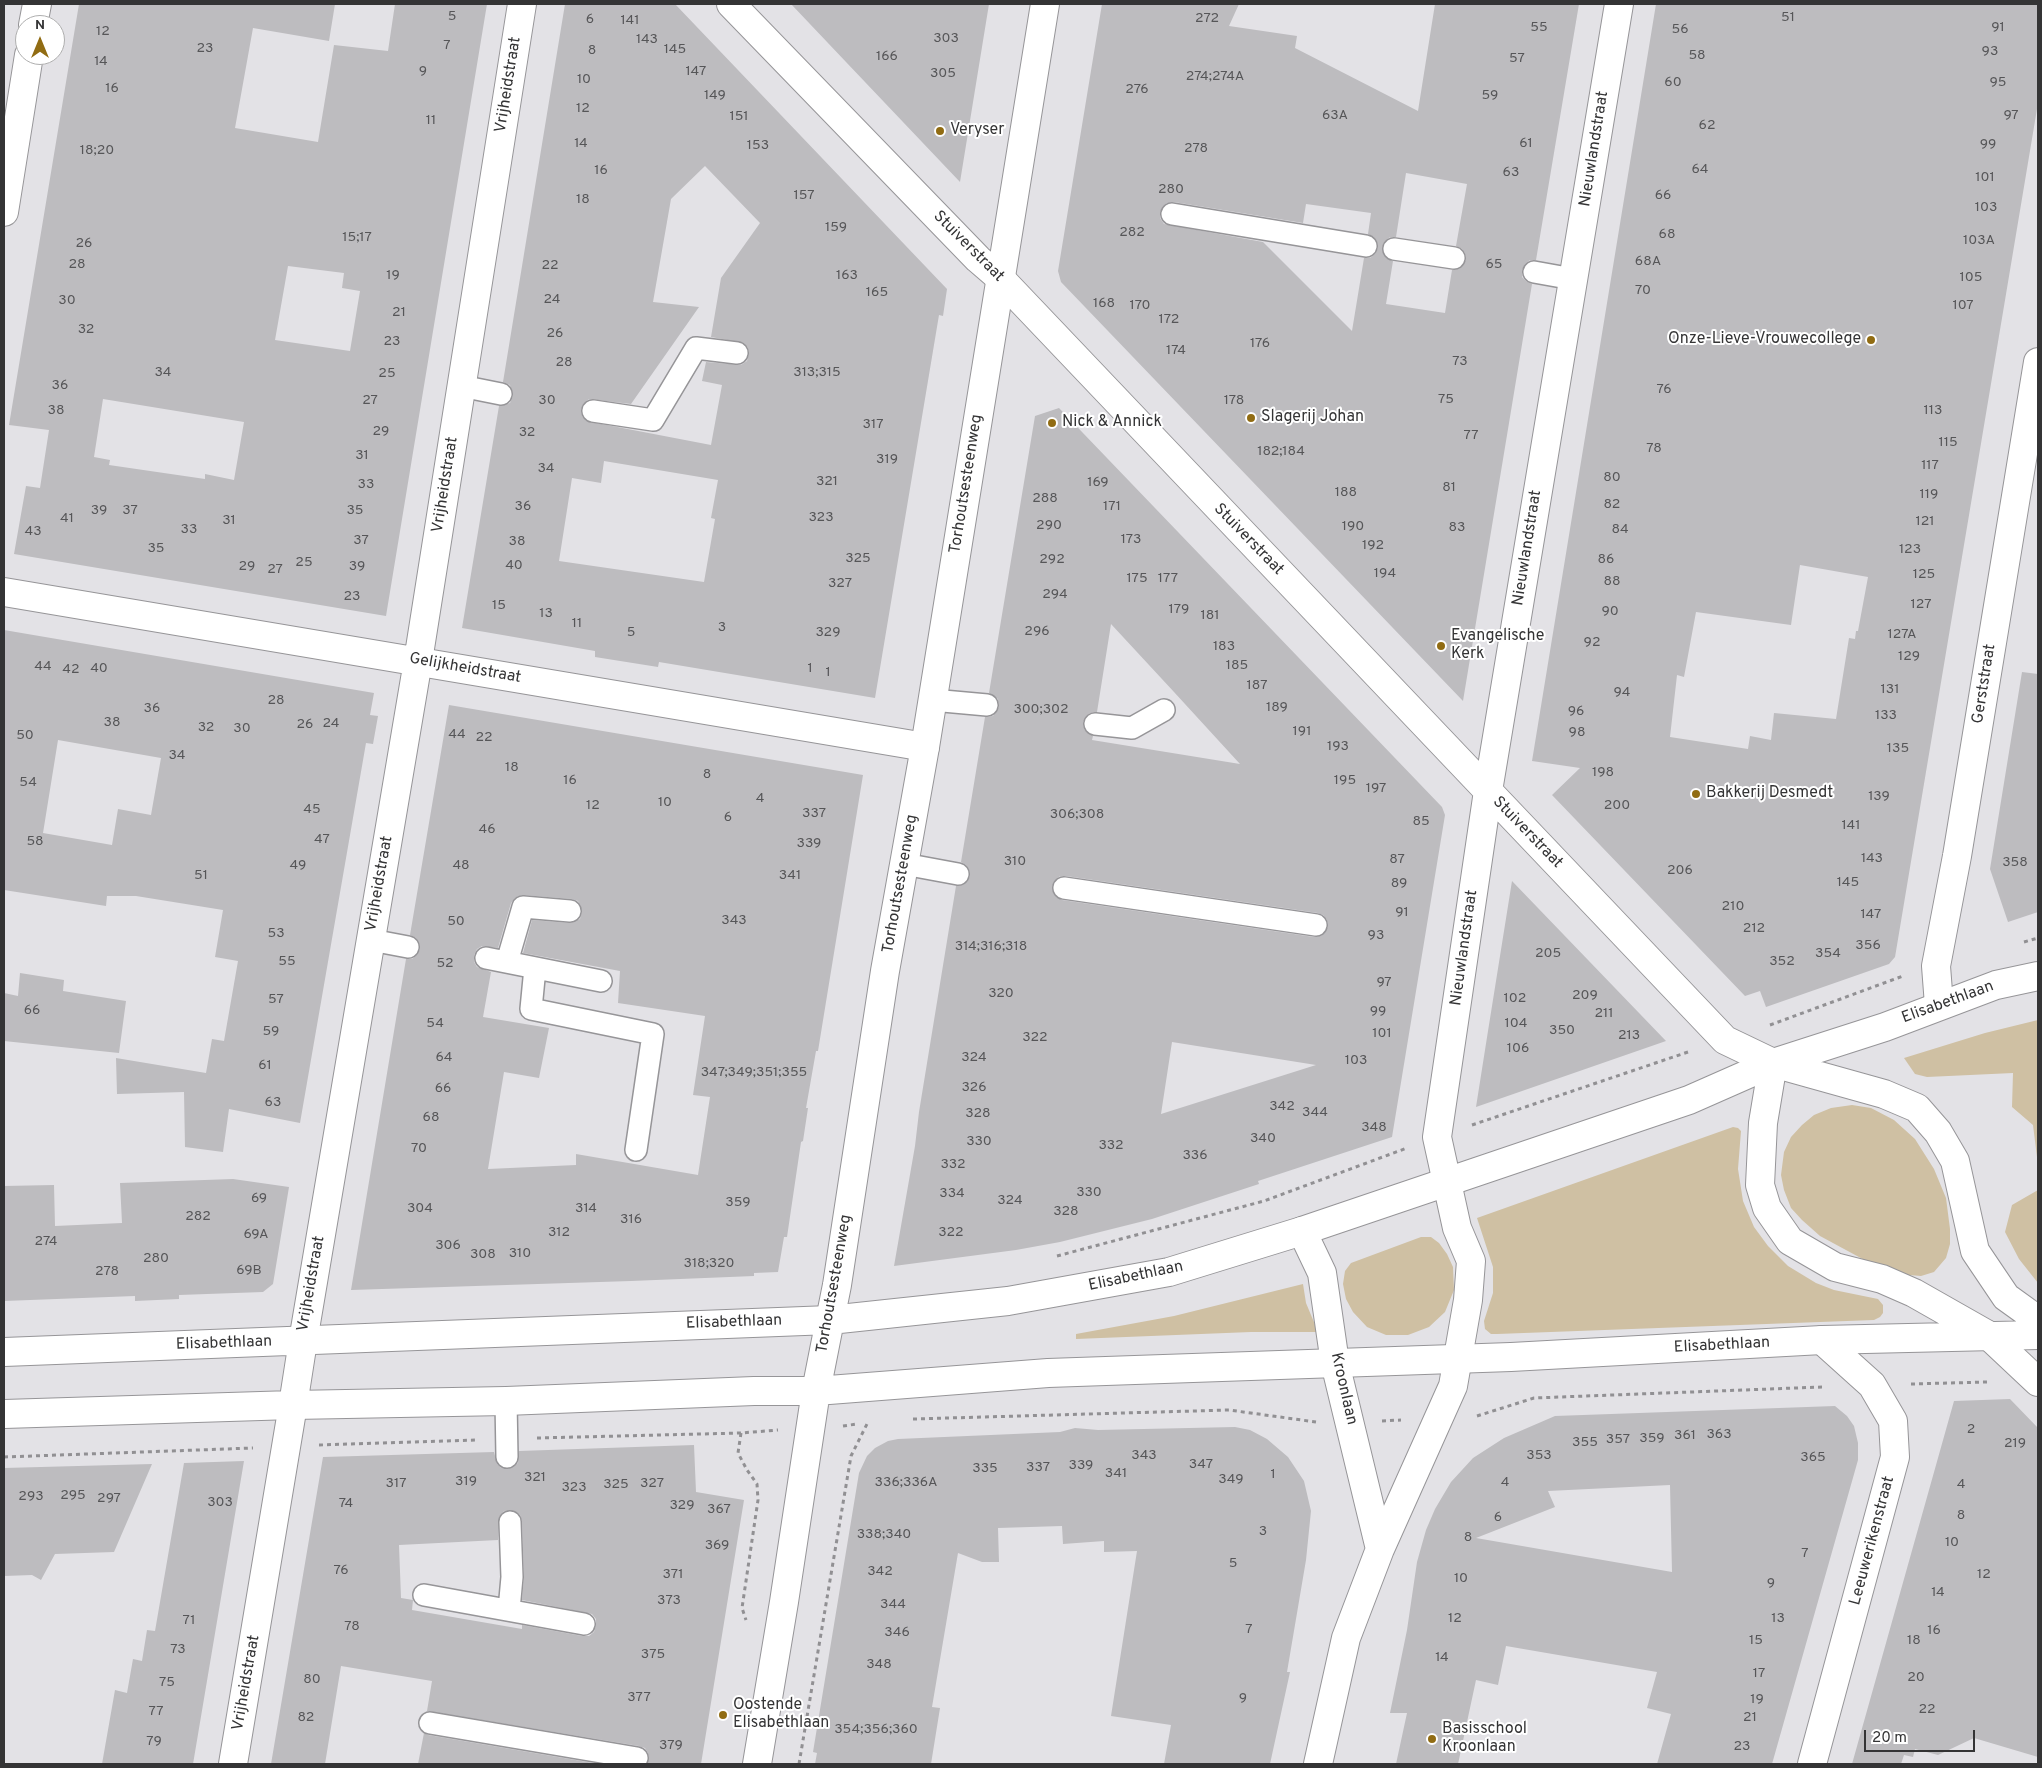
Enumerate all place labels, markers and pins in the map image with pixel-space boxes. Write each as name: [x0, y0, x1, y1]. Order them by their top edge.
place label: Veryser: [950, 121, 1005, 141]
marker: Veryser: [934, 125, 946, 137]
place label: Onze-Lieve-Vrouwecollege: [1668, 330, 1861, 350]
marker: Onze-Lieve-Vrouwecollege: [1865, 334, 1877, 346]
place label: Slagerij Johan: [1261, 408, 1364, 428]
marker: Slagerij Johan: [1245, 412, 1257, 424]
place label: Nick & Annick: [1062, 413, 1162, 433]
marker: Nick & Annick: [1046, 417, 1058, 429]
place label: Evangelische Kerk: [1451, 627, 1544, 665]
marker: Evangelische Kerk: [1435, 640, 1447, 652]
place label: Bakkerij Desmedt: [1706, 784, 1833, 804]
marker: Bakkerij Desmedt: [1690, 788, 1702, 800]
place label: Oostende Elisabethlaan: [733, 1696, 829, 1734]
marker: Oostende Elisabethlaan: [717, 1709, 729, 1721]
place label: Basisschool Kroonlaan: [1442, 1720, 1527, 1758]
marker: Basisschool Kroonlaan: [1426, 1733, 1438, 1745]

